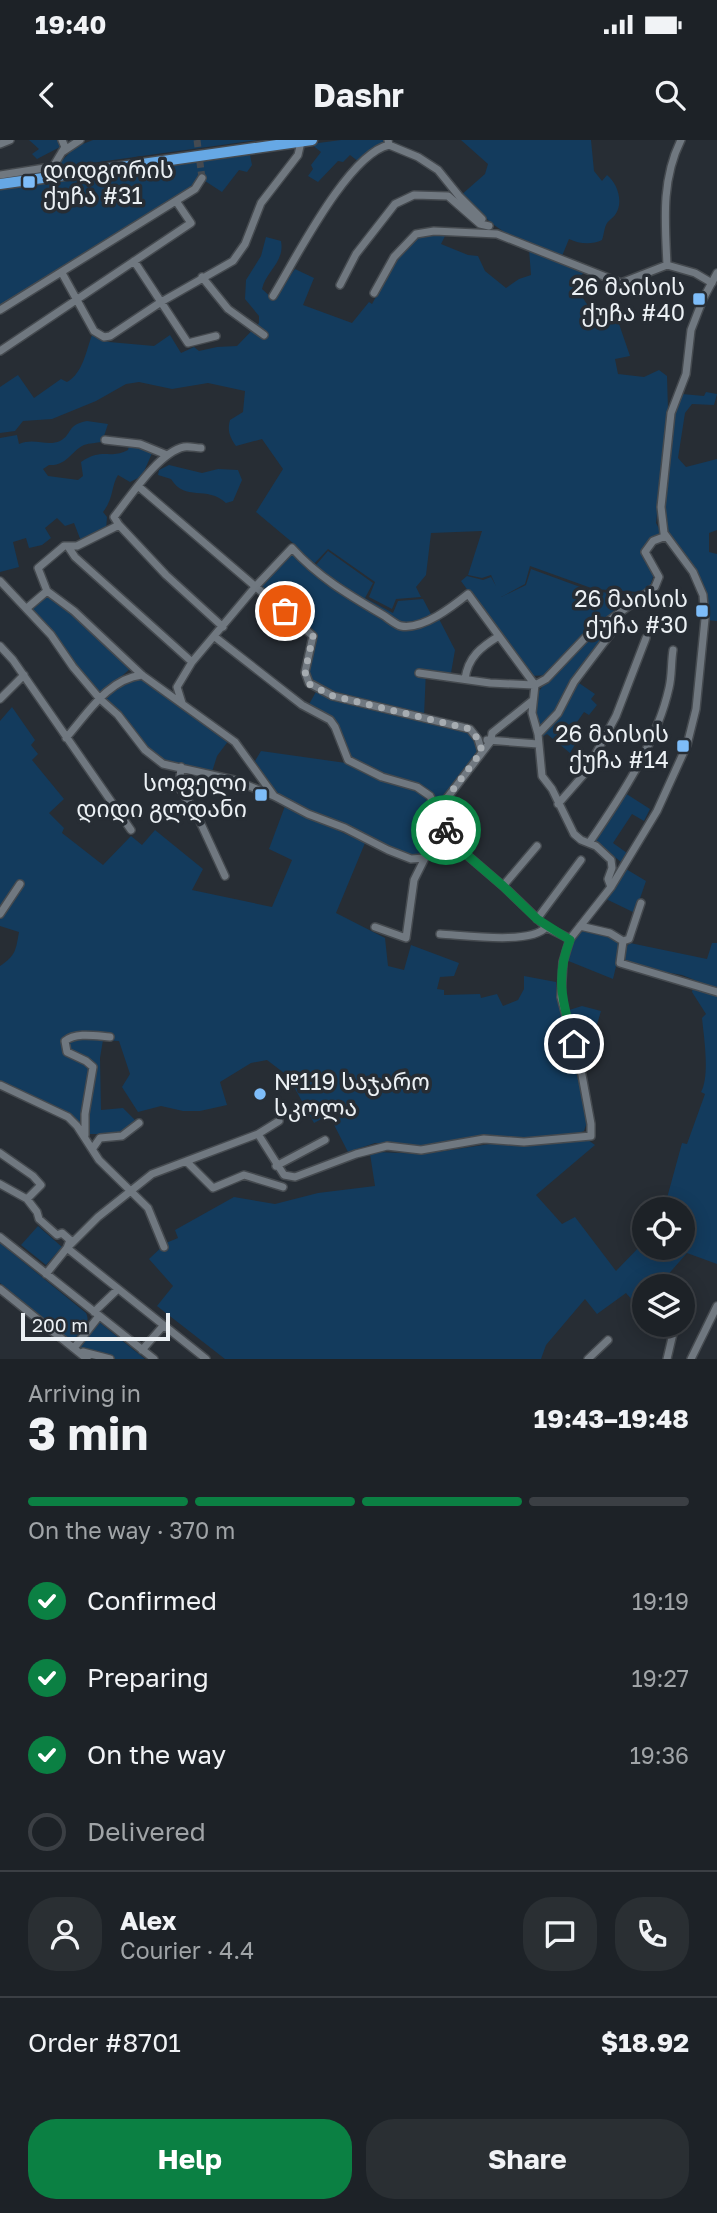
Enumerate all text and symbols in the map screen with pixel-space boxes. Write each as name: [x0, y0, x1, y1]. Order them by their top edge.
text: 19:40: [35, 9, 106, 40]
icon: back: [28, 76, 66, 114]
text: Dashr: [313, 76, 404, 114]
icon: search: [651, 76, 689, 114]
place label: დიდგორის ქუჩა #31: [43, 155, 174, 210]
marker: დიდგორის ქუჩა #31: [21, 174, 37, 190]
place label: 26 მაისის ქუჩა #40: [571, 272, 685, 327]
marker: 26 მაისის ქუჩა #40: [691, 291, 707, 307]
pin: [255, 581, 315, 641]
place label: 26 მაისის ქუჩა #30: [574, 584, 688, 639]
icon: bag: [266, 592, 304, 630]
marker: 26 მაისის ქუჩა #30: [694, 603, 710, 619]
place label: 26 მაისის ქუჩა #14: [555, 719, 669, 774]
marker: 26 მაისის ქუჩა #14: [675, 738, 691, 754]
place label: სოფელი დიდი გლდანი: [76, 768, 247, 823]
marker: სოფელი დიდი გლდანი: [253, 787, 269, 803]
courier: [411, 795, 481, 865]
icon: bike: [427, 811, 465, 849]
pin: [544, 1014, 604, 1074]
icon: home: [555, 1025, 593, 1063]
place label: №119 საჯარო სკოლა: [274, 1067, 430, 1122]
marker: №119 საჯარო სკოლა: [252, 1086, 268, 1102]
map controls: [632, 1197, 695, 1337]
button: locate: [632, 1197, 695, 1260]
button: layers: [632, 1274, 695, 1337]
scale bar: [21, 1310, 170, 1342]
text: 200 m: [32, 1313, 88, 1336]
text: Arriving in: [28, 1379, 141, 1407]
text: 19:43–19:48: [534, 1403, 689, 1434]
text: 3 min: [28, 1405, 148, 1460]
text: On the way · 370 m: [28, 1516, 235, 1544]
icon: check: [28, 1582, 66, 1620]
text: Confirmed: [87, 1585, 217, 1616]
text: 19:19: [632, 1587, 689, 1615]
icon: check: [28, 1659, 66, 1697]
text: Preparing: [87, 1662, 209, 1693]
text: 19:27: [632, 1664, 689, 1692]
icon: check: [28, 1736, 66, 1774]
text: On the way: [87, 1739, 226, 1770]
text: 19:36: [630, 1741, 689, 1769]
text: Delivered: [87, 1816, 206, 1847]
button: person: [28, 1897, 102, 1971]
button: chat: [523, 1897, 597, 1971]
button: phone: [615, 1897, 689, 1971]
text: Alex: [120, 1905, 177, 1936]
text: Courier · 4.4: [120, 1936, 254, 1964]
text: Order #8701: [28, 2027, 181, 2058]
text: $18.92: [601, 2027, 689, 2058]
button: Help: [28, 2119, 352, 2199]
button: Share: [366, 2119, 689, 2199]

